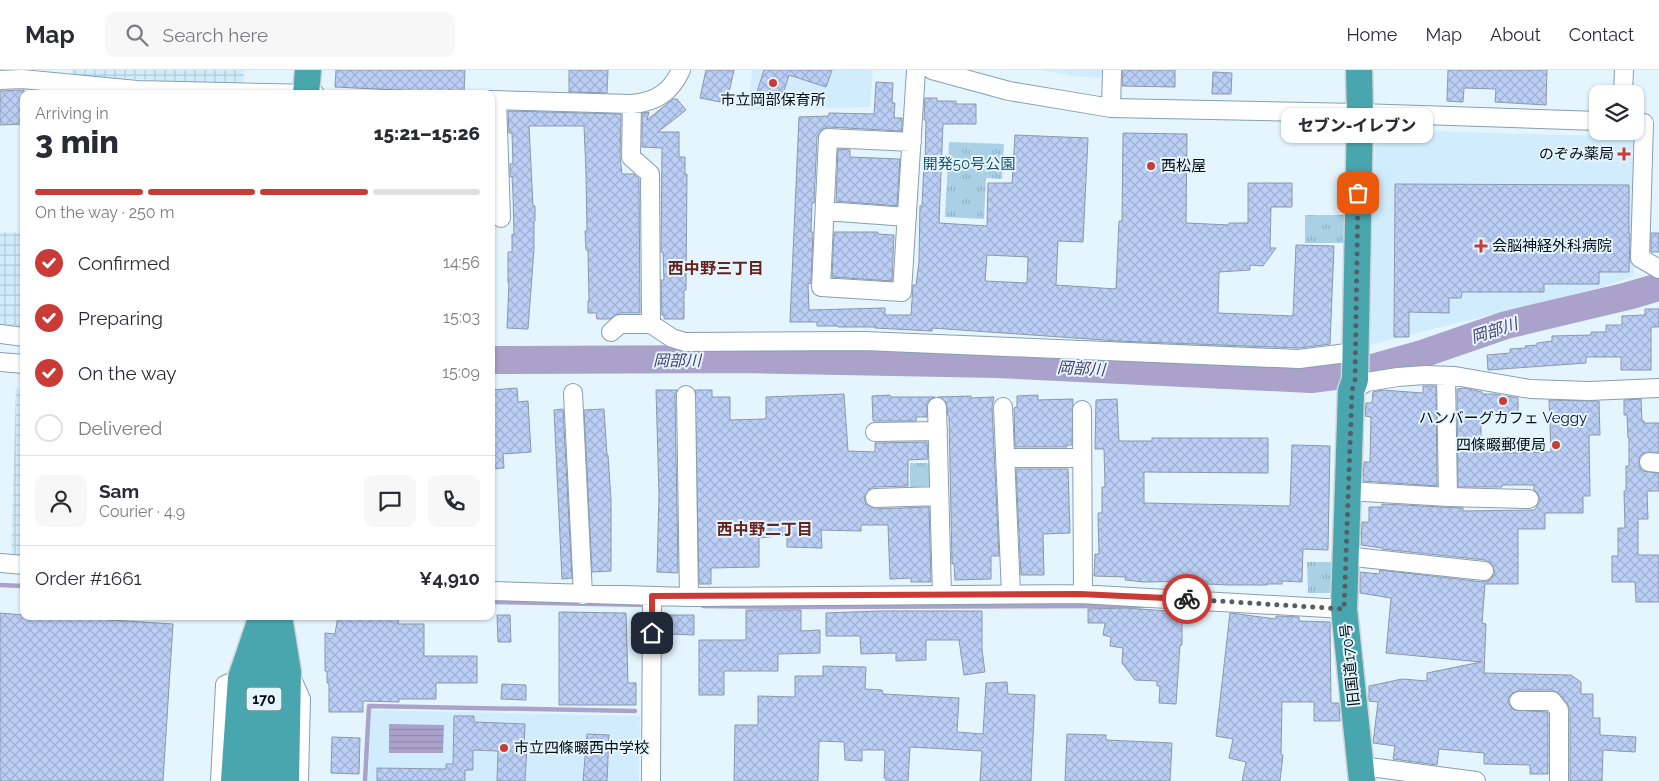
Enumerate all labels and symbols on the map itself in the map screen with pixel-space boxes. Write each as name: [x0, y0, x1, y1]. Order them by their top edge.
marker: 市立岡部保育所: [767, 77, 779, 89]
place label: 市立岡部保育所: [720, 91, 826, 109]
callout: セブン-イレブン: [1282, 108, 1434, 143]
place label: のぞみ薬局: [1539, 145, 1614, 163]
marker: のぞみ薬局: [1618, 148, 1630, 160]
park label: 開発50号公園: [923, 155, 1015, 173]
place label: 西松屋: [1161, 157, 1206, 175]
marker: 西松屋: [1145, 160, 1157, 172]
pin: [1337, 172, 1379, 214]
place label: 会脳神経外科病院: [1492, 237, 1612, 255]
marker: 会脳神経外科病院: [1474, 239, 1488, 253]
district label: 西中野三丁目: [668, 259, 764, 278]
water label: 岡部川: [1468, 313, 1522, 347]
water label: 岡部川: [653, 351, 703, 370]
water label: 岡部川: [1057, 358, 1107, 379]
marker: ハンバーグカフェ Veggy: [1497, 395, 1509, 407]
place label: ハンバーグカフェ Veggy: [1419, 409, 1587, 427]
place label: 四條畷郵便局: [1456, 436, 1546, 454]
marker: 四條畷郵便局: [1550, 439, 1562, 451]
district label: 西中野二丁目: [717, 520, 813, 539]
courier: [1162, 574, 1212, 624]
pin: [631, 612, 673, 654]
street label: 旧国道170号: [1337, 623, 1363, 707]
road number: 170: [246, 688, 282, 710]
place label: 市立四條畷西中学校: [514, 739, 649, 757]
marker: 市立四條畷西中学校: [498, 742, 510, 754]

